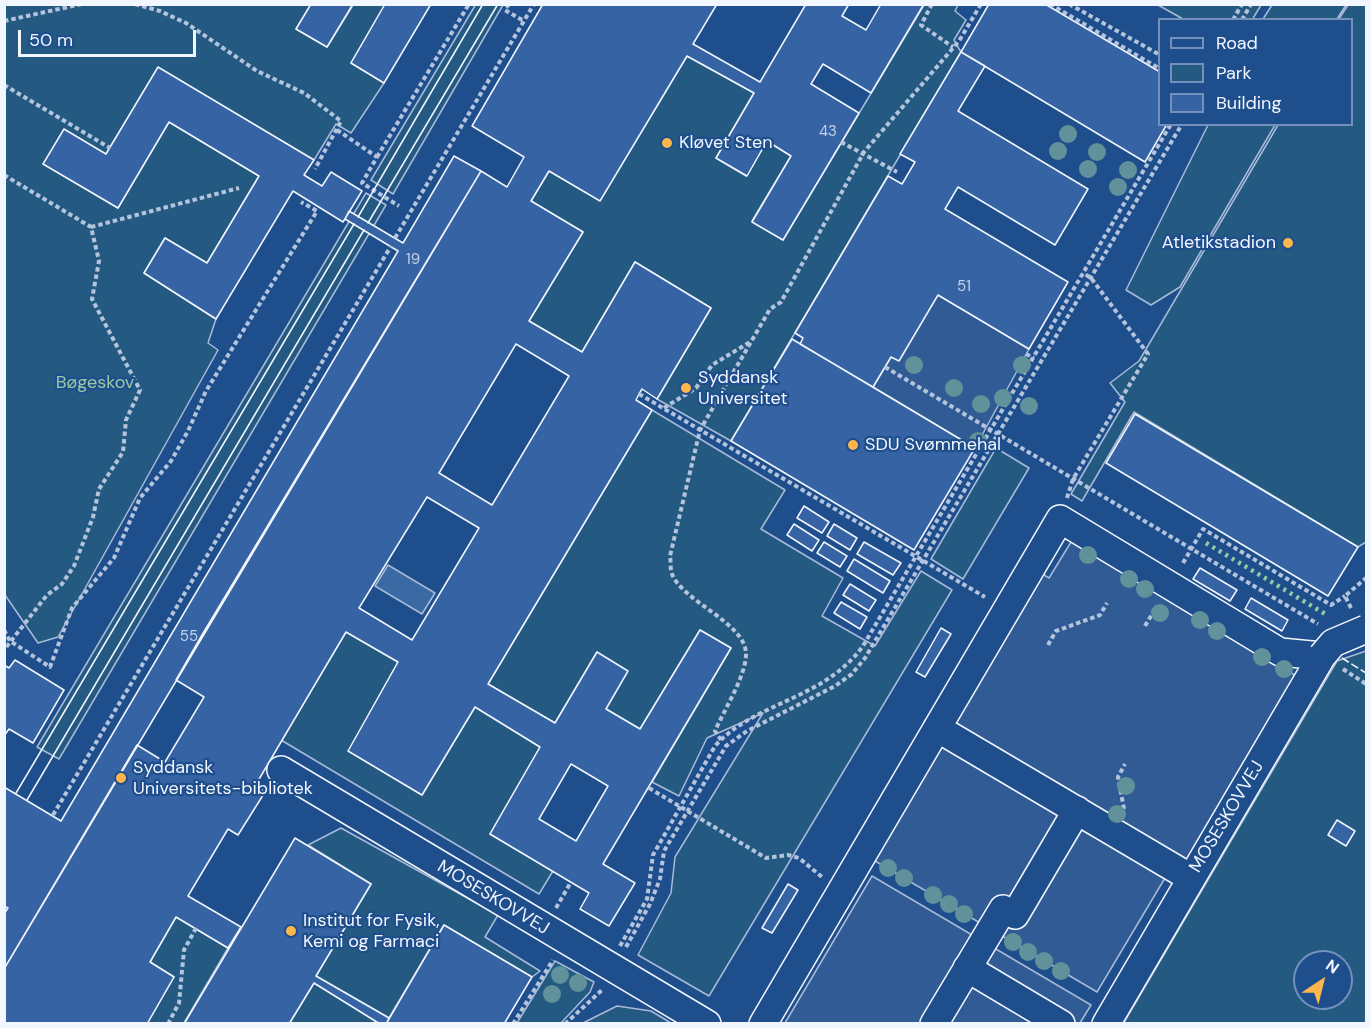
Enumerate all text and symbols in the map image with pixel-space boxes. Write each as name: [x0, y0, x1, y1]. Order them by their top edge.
scale bar: [21, 18, 200, 56]
legend: [1158, 18, 1353, 126]
text: 50 m: [29, 28, 73, 52]
text: Road: [1216, 31, 1258, 55]
text: Park: [1216, 61, 1252, 85]
text: Building: [1216, 91, 1281, 115]
house number: 43: [819, 123, 837, 141]
place label: Kløvet Sten: [679, 132, 772, 154]
marker: Kløvet Sten: [660, 136, 674, 150]
place label: Atletikstadion: [1162, 232, 1276, 254]
marker: Atletikstadion: [1281, 236, 1295, 250]
house number: 19: [406, 251, 420, 269]
house number: 51: [957, 278, 971, 296]
place label: Syddansk Universitet: [698, 367, 787, 410]
park label: Bøgeskov: [56, 372, 134, 394]
marker: Syddansk Universitet: [679, 381, 693, 395]
place label: SDU Svømmehal: [865, 434, 1001, 456]
marker: SDU Svømmehal: [846, 438, 860, 452]
house number: 55: [180, 628, 198, 646]
place label: Syddansk Universitets-bibliotek: [133, 757, 313, 800]
street label: MOSESKOVVEJ: [1185, 757, 1269, 877]
marker: Syddansk Universitets-bibliotek: [114, 771, 128, 785]
street label: MOSESKOVVEJ: [433, 856, 553, 940]
place label: Institut for Fysik, Kemi og Farmaci: [303, 910, 439, 952]
marker: Institut for Fysik, Kemi og Farmaci: [284, 924, 298, 938]
north arrow: [1293, 950, 1353, 1010]
text: N: [1322, 955, 1343, 978]

